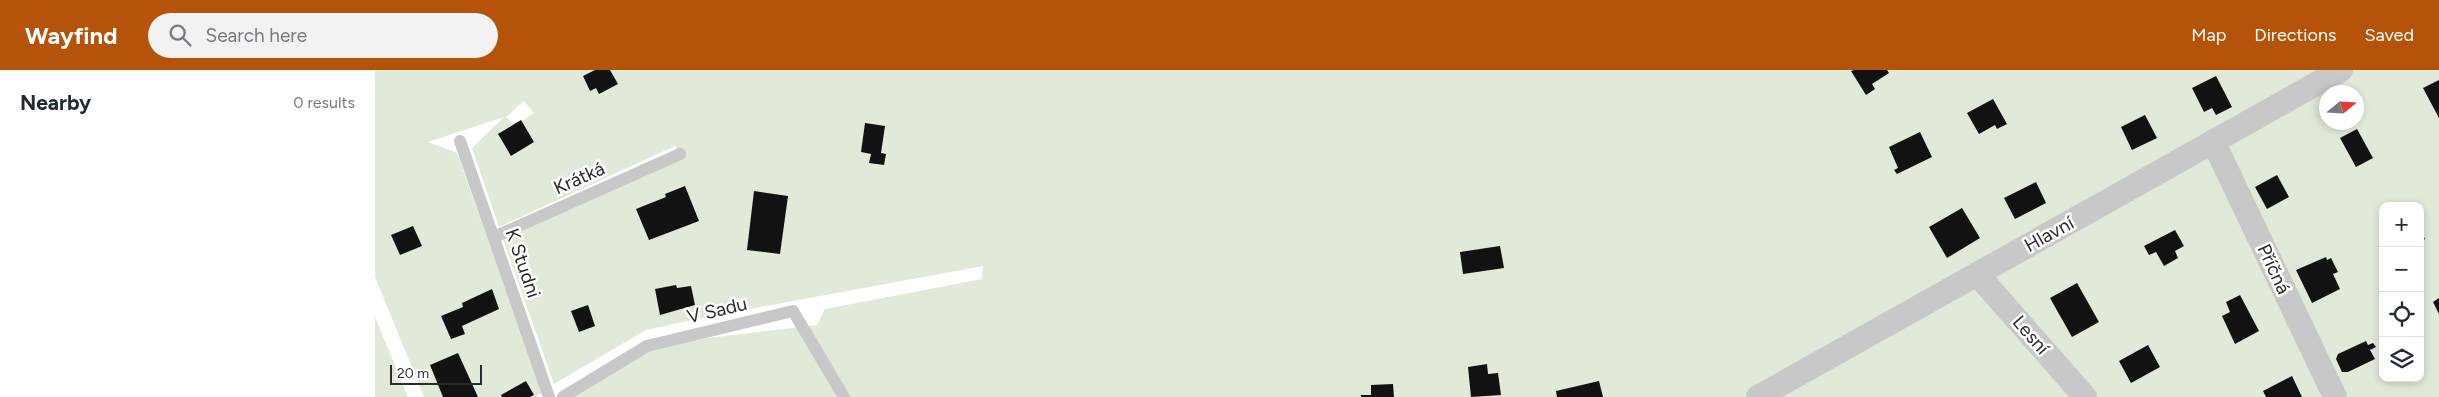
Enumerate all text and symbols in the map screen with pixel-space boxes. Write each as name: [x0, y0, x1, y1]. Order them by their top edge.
search box: [148, 13, 498, 58]
text: Wayfind: [25, 21, 118, 50]
icon: search: [166, 21, 194, 49]
text: Search here: [206, 24, 307, 47]
text: Map: [2191, 24, 2226, 46]
text: Directions: [2254, 24, 2336, 46]
text: Saved: [2364, 24, 2414, 46]
north arrow: [2319, 85, 2364, 130]
text: Nearby: [20, 90, 91, 115]
text: 0 results: [293, 93, 355, 112]
street label: Krátká: [550, 157, 608, 199]
map controls: [2379, 202, 2424, 382]
button: +: [2379, 202, 2424, 247]
street label: Hlavní: [2020, 210, 2079, 257]
street label: K Studni: [500, 225, 546, 301]
street label: Příčná: [2253, 240, 2295, 298]
button: −: [2379, 247, 2424, 292]
street label: V Sadu: [685, 292, 749, 328]
button: locate: [2379, 292, 2424, 337]
street label: Lesní: [2008, 311, 2055, 360]
button: layers: [2379, 337, 2424, 382]
scale bar: [390, 362, 483, 385]
text: 20 m: [397, 365, 429, 382]

